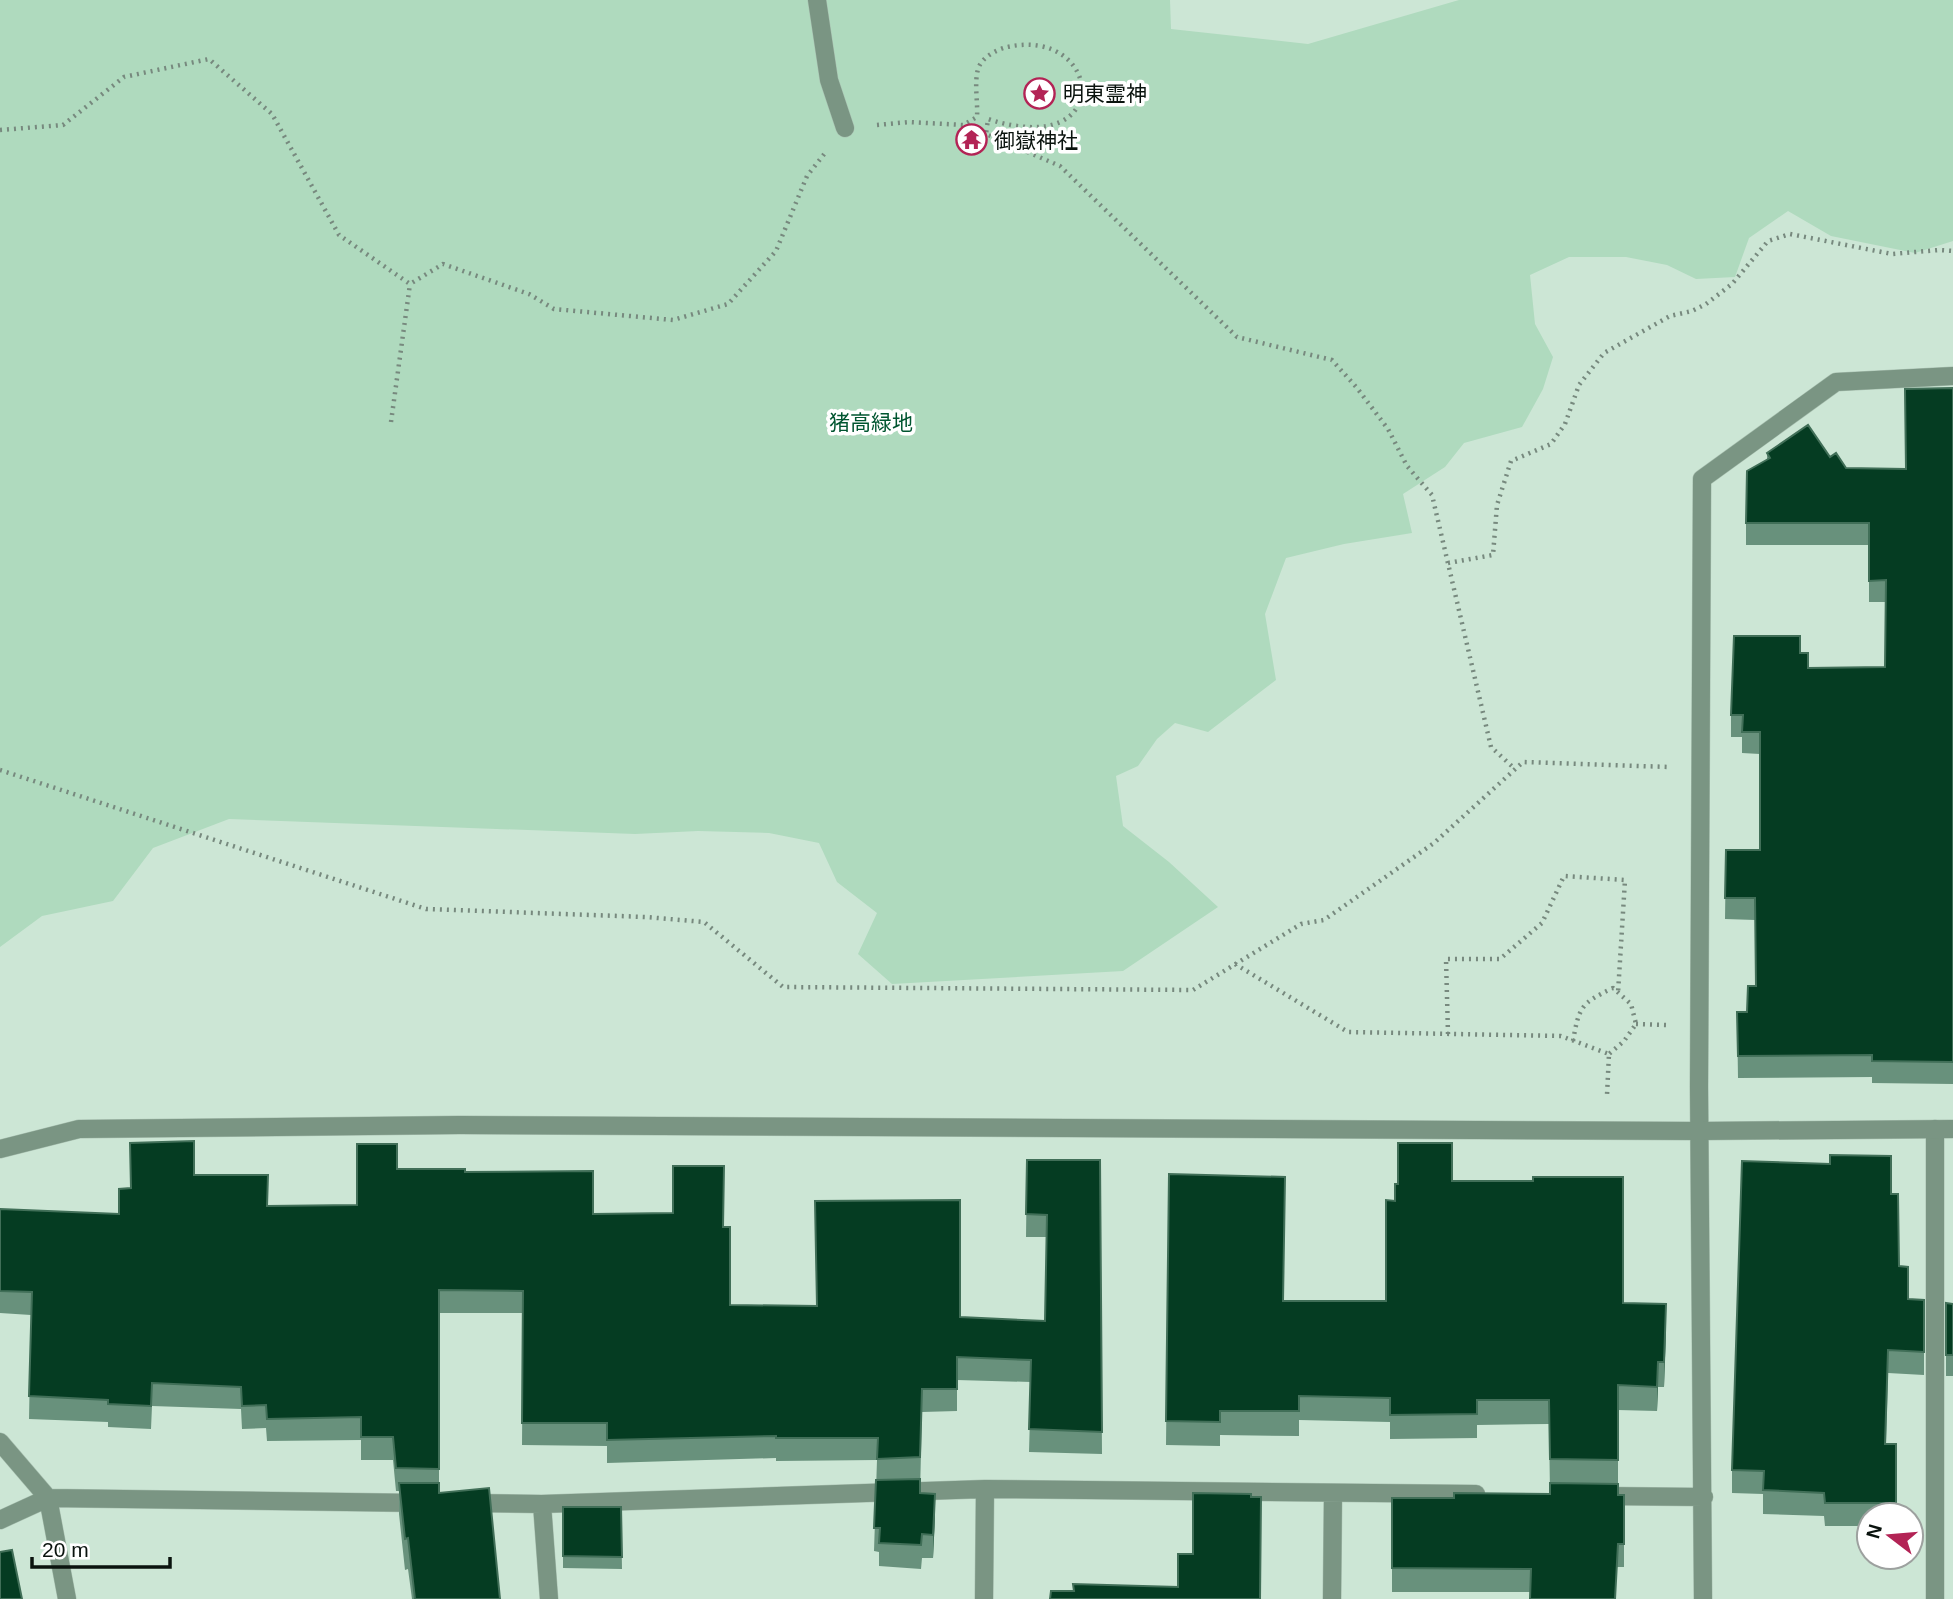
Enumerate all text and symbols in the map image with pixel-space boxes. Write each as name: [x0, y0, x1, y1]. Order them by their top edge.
place icon: 明東霊神: [1023, 76, 1057, 110]
place label: 明東霊神: [1063, 82, 1147, 105]
temple icon: 御嶽神社: [954, 123, 988, 157]
place label: 御嶽神社: [994, 129, 1078, 152]
park label: 猪高緑地: [829, 411, 913, 434]
north arrow: [1855, 1501, 1925, 1571]
text: N: [1862, 1522, 1886, 1541]
scale bar: [32, 1526, 170, 1570]
text: 20 m: [42, 1538, 89, 1561]

